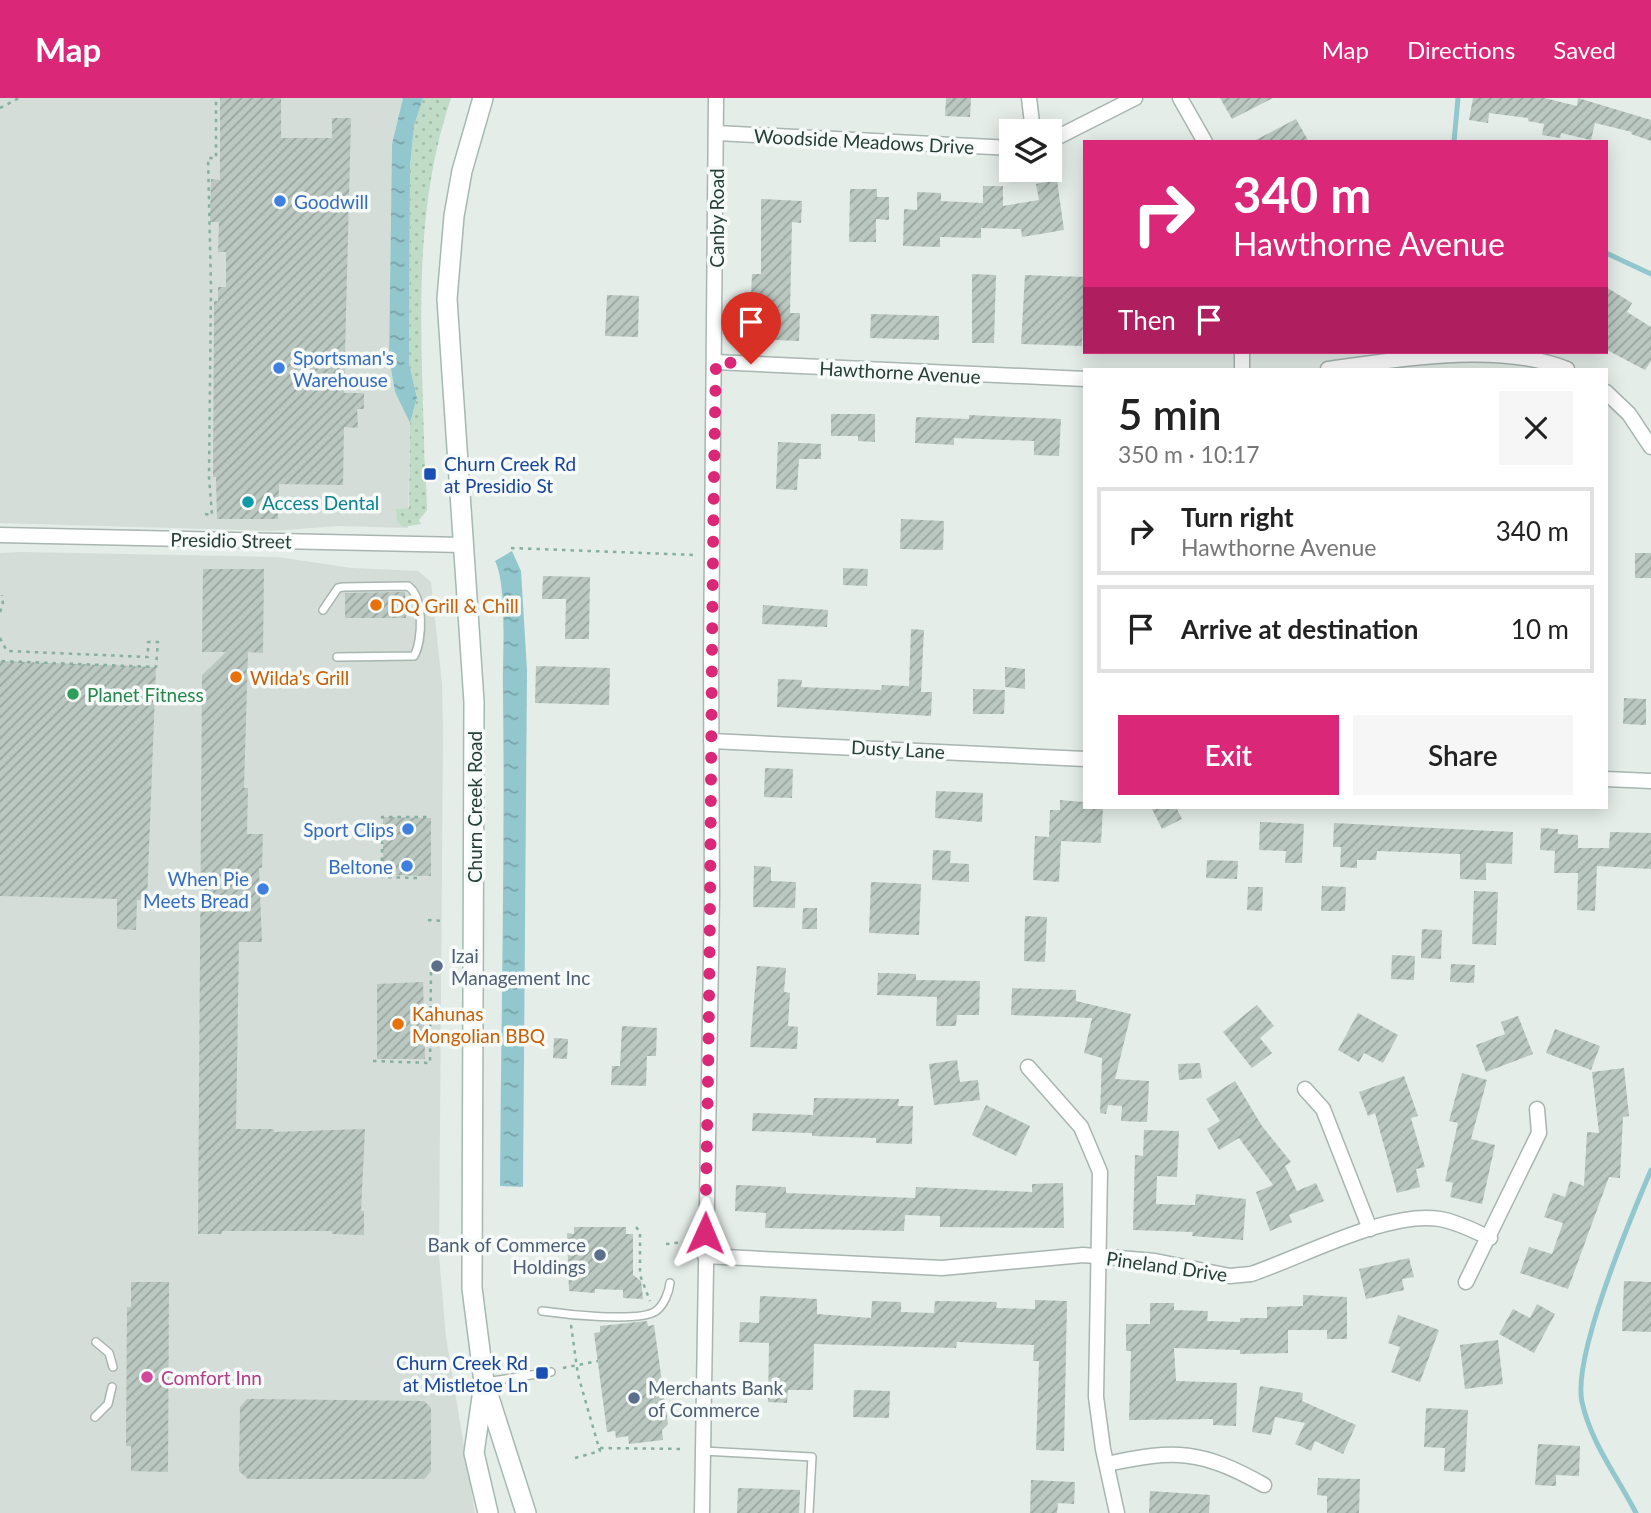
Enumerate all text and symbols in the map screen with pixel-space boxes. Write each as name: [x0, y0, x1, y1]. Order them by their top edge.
text: Map: [35, 29, 101, 69]
text: Map: [1322, 35, 1369, 64]
text: Directions: [1407, 35, 1515, 64]
text: Saved: [1553, 35, 1616, 64]
map controls: [999, 119, 1062, 182]
button: layers: [999, 119, 1062, 182]
street label: Woodside Meadows Drive: [753, 124, 975, 158]
text: 340 m: [1233, 165, 1371, 223]
street label: Canby Road: [705, 168, 728, 268]
icon: right: [1118, 168, 1209, 259]
place label: Goodwill: [294, 190, 368, 213]
marker: Goodwill: [272, 193, 288, 209]
text: Hawthorne Avenue: [1233, 224, 1505, 263]
pin: [721, 292, 781, 364]
icon: arrive: [1190, 301, 1228, 339]
icon: arrive: [732, 303, 770, 341]
text: Then: [1118, 304, 1176, 336]
place label: Sportsman's Warehouse: [293, 346, 394, 391]
street label: Hawthorne Avenue: [819, 356, 981, 388]
marker: Sportsman's Warehouse: [271, 360, 287, 376]
text: 5 min: [1118, 389, 1222, 439]
button: close: [1499, 391, 1573, 465]
text: 350 m · 10:17: [1118, 440, 1260, 468]
place label: Churn Creek Rd at Presidio St: [444, 452, 576, 497]
marker: Churn Creek Rd at Presidio St: [422, 466, 438, 482]
place label: Access Dental: [262, 491, 379, 514]
marker: Access Dental: [240, 494, 256, 510]
text: Turn right: [1181, 501, 1294, 533]
icon: right: [1122, 512, 1160, 550]
text: 340 m: [1496, 515, 1569, 547]
street label: Presidio Street: [170, 527, 292, 553]
text: Hawthorne Avenue: [1181, 533, 1376, 561]
place label: DQ Grill & Chill: [390, 594, 519, 617]
marker: DQ Grill & Chill: [368, 597, 384, 613]
icon: arrive: [1122, 610, 1160, 648]
text: Arrive at destination: [1181, 613, 1418, 645]
text: 10 m: [1511, 613, 1569, 645]
place label: Wilda’s Grill: [250, 666, 349, 689]
marker: Wilda’s Grill: [228, 669, 244, 685]
place label: Planet Fitness: [87, 683, 204, 706]
marker: Planet Fitness: [65, 686, 81, 702]
button: Exit: [1118, 715, 1339, 795]
button: Share: [1353, 715, 1573, 795]
street label: Churn Creek Road: [463, 731, 486, 883]
street label: Dusty Lane: [850, 735, 946, 763]
place label: Sport Clips: [303, 818, 394, 841]
marker: Sport Clips: [400, 821, 416, 837]
place label: Beltone: [328, 855, 393, 878]
marker: Beltone: [399, 858, 415, 874]
place label: When Pie Meets Bread: [143, 867, 249, 912]
marker: When Pie Meets Bread: [255, 881, 271, 897]
place label: Izai Management Inc: [451, 944, 590, 989]
marker: Izai Management Inc: [429, 958, 445, 974]
place label: Kahunas Mongolian BBQ: [412, 1002, 545, 1047]
marker: Kahunas Mongolian BBQ: [390, 1016, 406, 1032]
position arrow: [668, 1196, 742, 1270]
place label: Bank of Commerce Holdings: [428, 1233, 586, 1278]
street label: Pineland Drive: [1105, 1246, 1229, 1286]
marker: Bank of Commerce Holdings: [592, 1247, 608, 1263]
place label: Churn Creek Rd at Mistletoe Ln: [396, 1351, 528, 1396]
marker: Churn Creek Rd at Mistletoe Ln: [534, 1365, 550, 1381]
place label: Comfort Inn: [161, 1366, 262, 1389]
marker: Comfort Inn: [139, 1369, 155, 1385]
place label: Merchants Bank of Commerce: [648, 1376, 784, 1421]
marker: Merchants Bank of Commerce: [626, 1390, 642, 1406]

